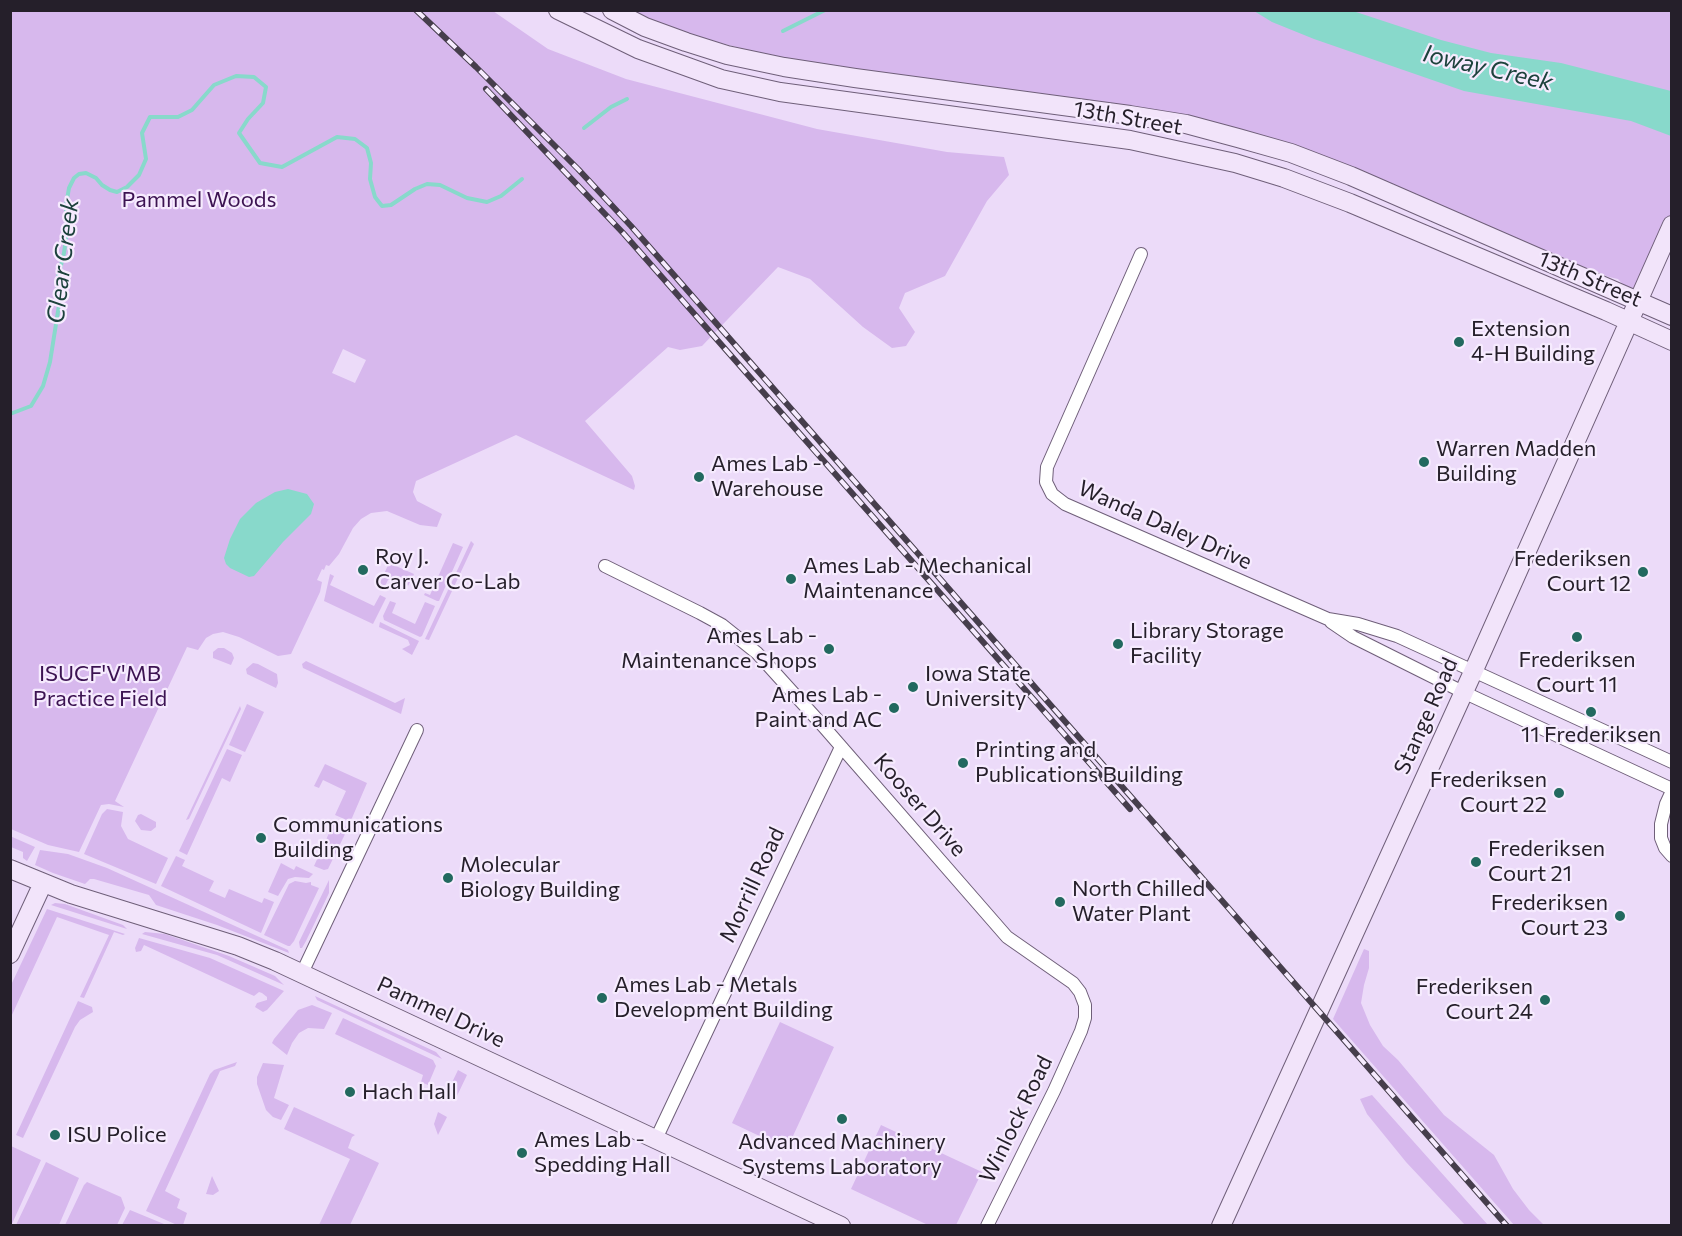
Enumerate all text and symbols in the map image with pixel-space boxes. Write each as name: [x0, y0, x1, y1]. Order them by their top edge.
water label: Ioway Creek: [1420, 39, 1556, 97]
street label: 13th Street: [1072, 95, 1184, 141]
park label: Pammel Woods: [121, 187, 277, 213]
water label: Clear Creek: [41, 197, 85, 325]
street label: 13th Street: [1534, 245, 1646, 313]
place label: Extension 4-H Building: [1471, 316, 1595, 368]
marker: Extension 4-H Building: [1452, 335, 1466, 349]
place label: Warren Madden Building: [1436, 436, 1596, 488]
place label: Ames Lab - Warehouse: [711, 451, 823, 502]
marker: Warren Madden Building: [1417, 455, 1431, 469]
marker: Ames Lab - Warehouse: [692, 470, 706, 484]
street label: Wanda Daley Drive: [1074, 475, 1256, 575]
place label: Roy J. Carver Co-Lab: [375, 544, 520, 596]
place label: Frederiksen Court 12: [1514, 546, 1631, 598]
place label: Ames Lab - Mechanical Maintenance: [803, 553, 1032, 604]
marker: Roy J. Carver Co-Lab: [356, 563, 370, 577]
marker: Frederiksen Court 12: [1636, 565, 1650, 579]
marker: Ames Lab - Mechanical Maintenance: [784, 572, 798, 586]
place label: Library Storage Facility: [1130, 618, 1284, 670]
place label: Ames Lab - Maintenance Shops: [621, 623, 817, 674]
marker: Frederiksen Court 11: [1570, 630, 1584, 644]
marker: Library Storage Facility: [1111, 637, 1125, 651]
marker: Ames Lab - Maintenance Shops: [822, 642, 836, 656]
place label: Frederiksen Court 11: [1518, 647, 1636, 698]
street label: Stange Road: [1389, 654, 1463, 778]
park label: ISUCF'V'MB Practice Field: [33, 661, 167, 712]
place label: Iowa State University: [925, 661, 1031, 712]
marker: Iowa State University: [906, 680, 920, 694]
place label: Ames Lab - Paint and AC: [755, 682, 882, 734]
marker: Ames Lab - Paint and AC: [887, 701, 901, 715]
marker: 11 Frederiksen: [1584, 705, 1598, 719]
place label: 11 Frederiksen: [1521, 722, 1661, 748]
place label: Printing and Publications Building: [975, 737, 1183, 788]
street label: Kooser Drive: [868, 748, 972, 862]
marker: Printing and Publications Building: [956, 756, 970, 770]
place label: Frederiksen Court 22: [1430, 767, 1547, 818]
marker: Frederiksen Court 22: [1552, 786, 1566, 800]
place label: Communications Building: [273, 812, 443, 864]
street label: Morrill Road: [714, 823, 790, 947]
marker: Communications Building: [254, 831, 268, 845]
place label: Frederiksen Court 21: [1488, 836, 1605, 888]
place label: Molecular Biology Building: [460, 852, 620, 903]
marker: Frederiksen Court 21: [1469, 855, 1483, 869]
marker: Molecular Biology Building: [441, 871, 455, 885]
place label: North Chilled Water Plant: [1072, 876, 1205, 927]
place label: Frederiksen Court 23: [1491, 890, 1608, 942]
marker: North Chilled Water Plant: [1053, 895, 1067, 909]
marker: Frederiksen Court 23: [1613, 909, 1627, 923]
street label: Pammel Drive: [373, 971, 509, 1053]
place label: Ames Lab - Metals Development Building: [614, 972, 833, 1023]
place label: Frederiksen Court 24: [1416, 974, 1533, 1026]
marker: Ames Lab - Metals Development Building: [595, 991, 609, 1005]
marker: Frederiksen Court 24: [1538, 993, 1552, 1007]
street label: Winlock Road: [974, 1051, 1058, 1187]
place label: Hach Hall: [362, 1079, 457, 1105]
marker: Hach Hall: [343, 1085, 357, 1099]
marker: Advanced Machinery Systems Laboratory: [835, 1112, 849, 1126]
place label: ISU Police: [67, 1122, 167, 1148]
place label: Ames Lab - Spedding Hall: [534, 1127, 670, 1178]
marker: ISU Police: [48, 1128, 62, 1142]
place label: Advanced Machinery Systems Laboratory: [738, 1129, 946, 1180]
marker: Ames Lab - Spedding Hall: [515, 1146, 529, 1160]

